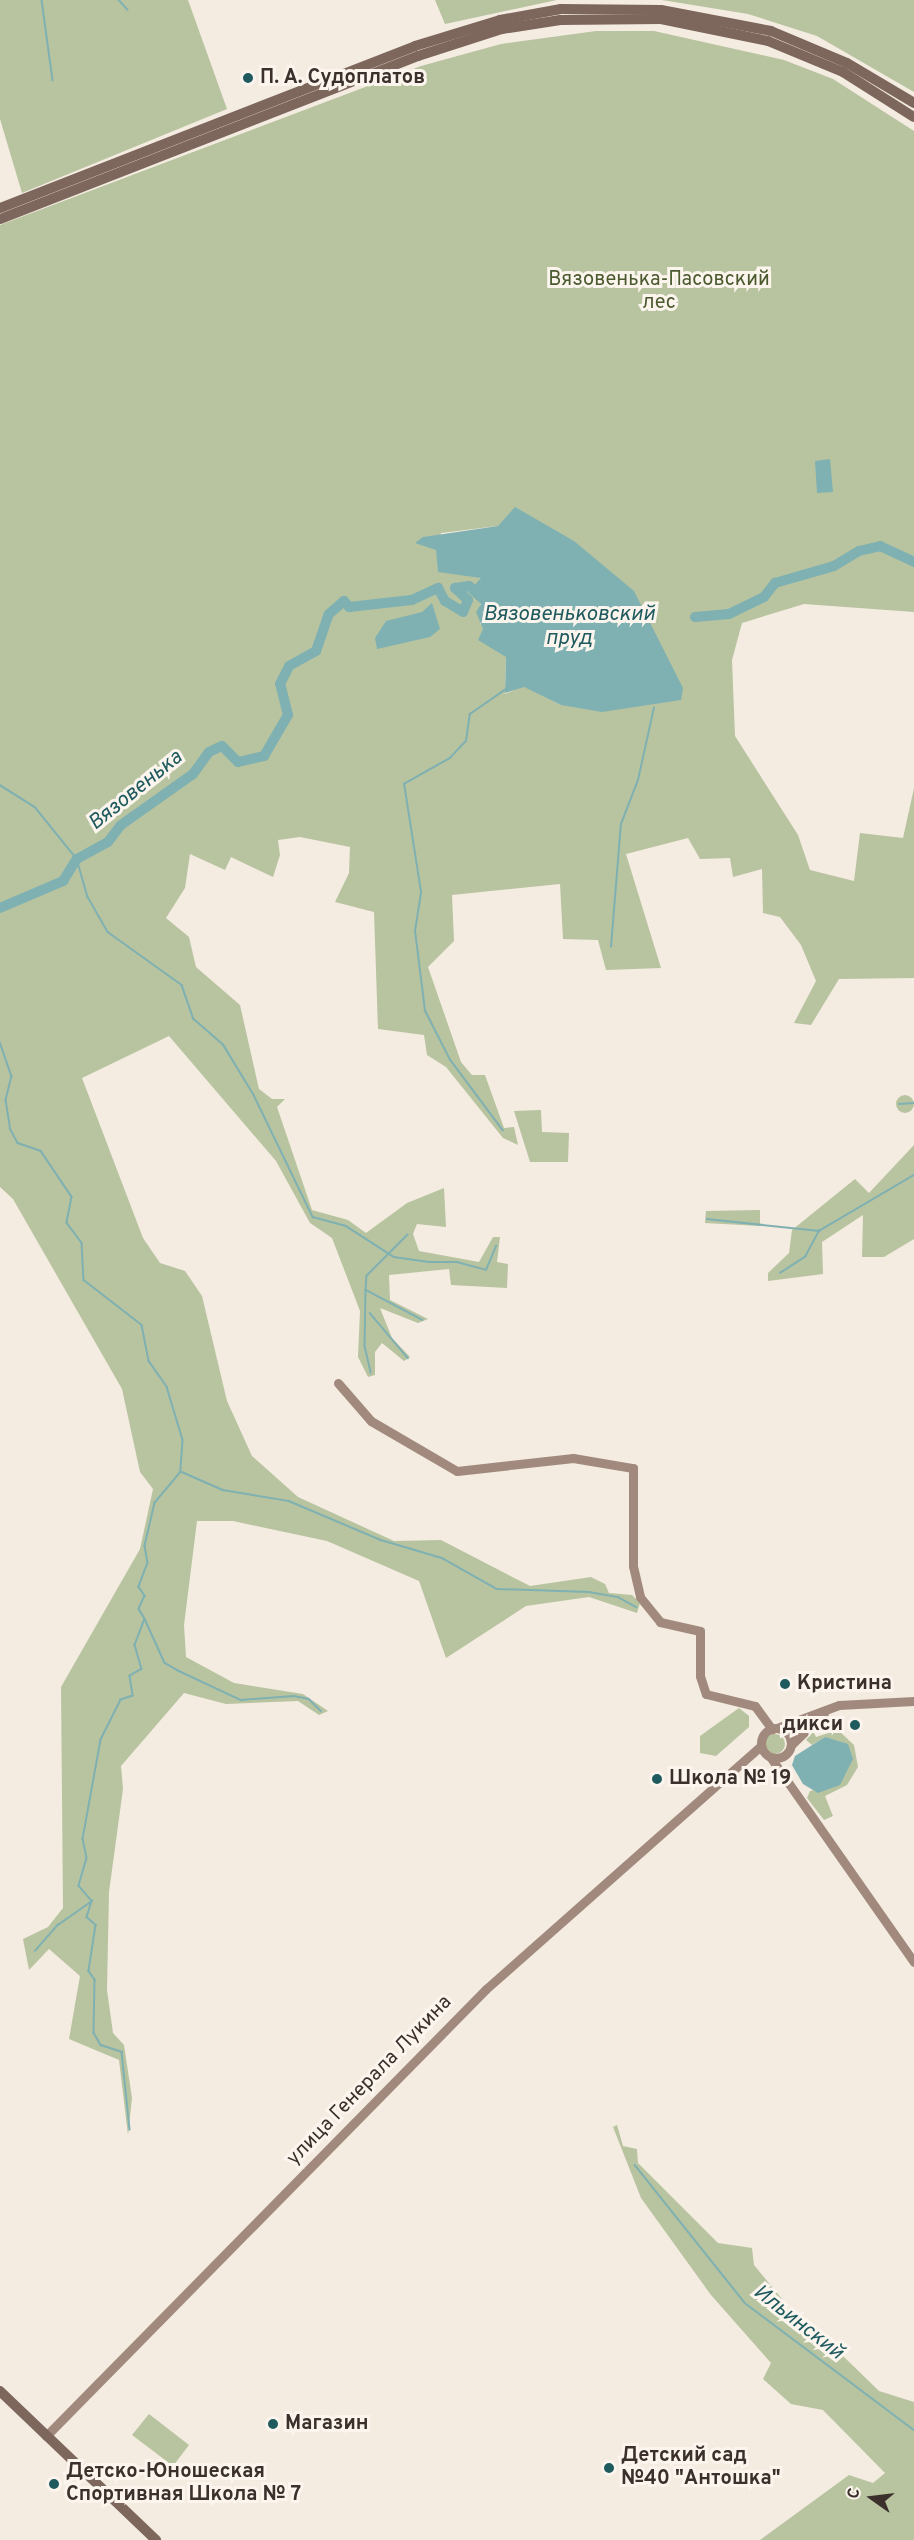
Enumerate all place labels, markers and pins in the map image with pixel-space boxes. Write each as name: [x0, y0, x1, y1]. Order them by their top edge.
place label: П. А. Судоплатов: [260, 66, 426, 90]
marker: П. А. Судоплатов: [241, 71, 255, 85]
place label: Кристина: [797, 1672, 892, 1696]
marker: Кристина: [778, 1677, 792, 1691]
place label: дикси: [783, 1713, 843, 1737]
marker: дикси: [848, 1718, 862, 1732]
place label: Школа № 19: [669, 1767, 791, 1791]
marker: Школа № 19: [650, 1772, 664, 1786]
place label: Магазин: [285, 2412, 369, 2436]
marker: Магазин: [266, 2417, 280, 2431]
place label: Детский сад №40 "Антошка": [621, 2444, 781, 2491]
place label: Детско-Юношеская Спортивная Школа № 7: [66, 2460, 301, 2507]
marker: Детский сад №40 "Антошка": [602, 2461, 616, 2475]
marker: Детско-Юношеская Спортивная Школа № 7: [47, 2477, 61, 2491]

